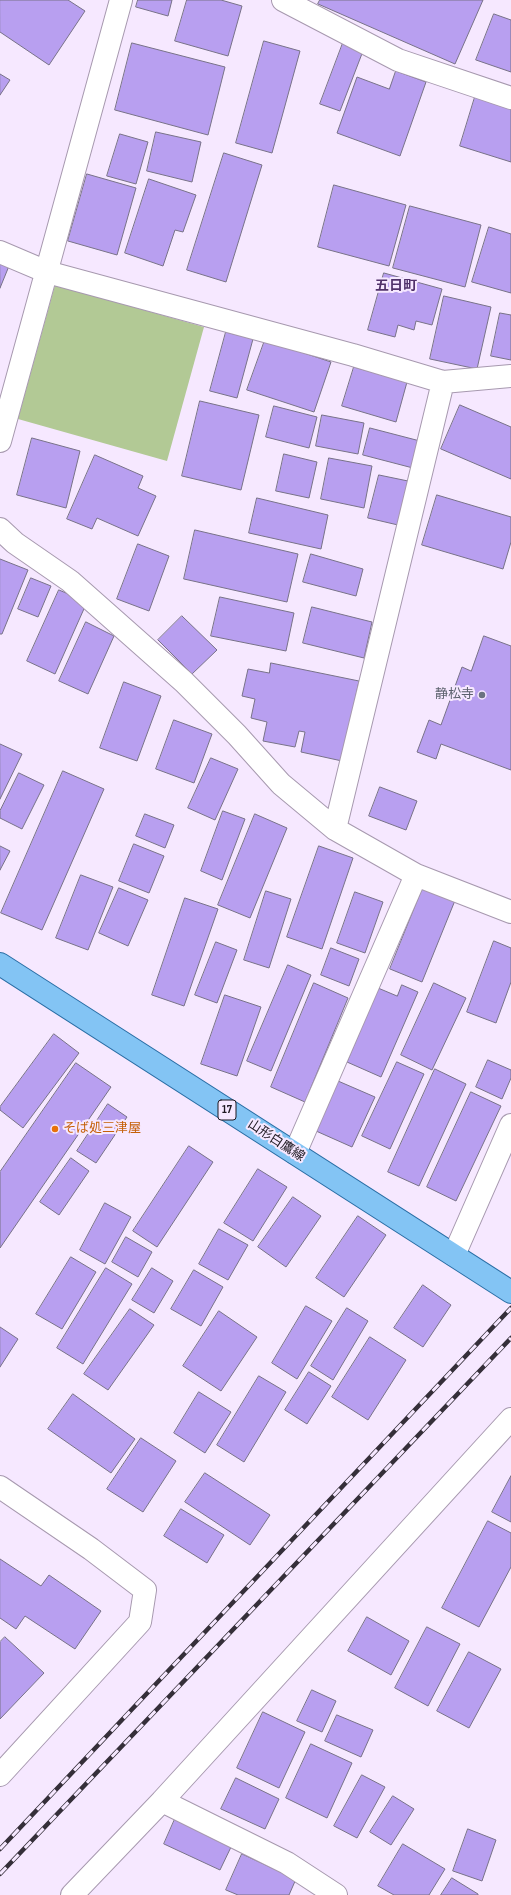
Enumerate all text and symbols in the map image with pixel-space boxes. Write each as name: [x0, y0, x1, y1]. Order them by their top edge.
district label: 五日町: [375, 278, 417, 294]
place label: 静松寺: [435, 687, 474, 703]
marker: 静松寺: [477, 690, 487, 700]
road number: 17: [218, 1100, 236, 1120]
street label: 山形白鷹線: [244, 1117, 308, 1165]
place label: そば処三津屋: [63, 1121, 141, 1137]
marker: そば処三津屋: [50, 1124, 60, 1134]

